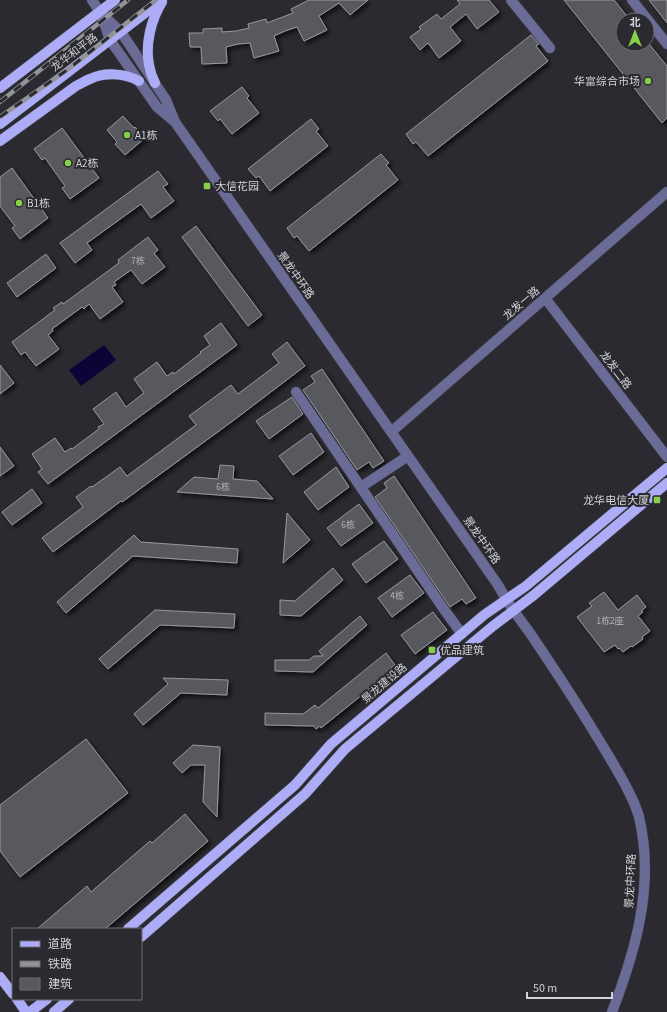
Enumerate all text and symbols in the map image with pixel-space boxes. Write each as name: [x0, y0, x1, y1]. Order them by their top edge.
north arrow: [615, 12, 655, 52]
text: 北: [630, 15, 641, 30]
street label: 龙华和平路: [48, 30, 101, 75]
place label: 华富综合市场: [574, 74, 640, 89]
marker: 华富综合市场: [643, 76, 653, 86]
place label: A1栋: [135, 128, 157, 143]
marker: A1栋: [122, 130, 132, 140]
place label: A2栋: [76, 156, 98, 171]
marker: A2栋: [63, 158, 73, 168]
place label: 大信花园: [215, 179, 259, 194]
marker: 大信花园: [202, 181, 212, 191]
place label: B1栋: [27, 196, 50, 211]
marker: B1栋: [14, 198, 24, 208]
street label: 景龙中环路: [274, 248, 318, 302]
house number: 7栋: [131, 255, 145, 268]
street label: 龙发一路: [500, 283, 543, 323]
street label: 龙发二路: [596, 348, 635, 392]
house number: 6栋: [216, 481, 230, 494]
place label: 龙华电信大厦: [583, 493, 649, 508]
marker: 龙华电信大厦: [652, 495, 662, 505]
street label: 景龙中环路: [460, 513, 504, 567]
house number: 6栋: [341, 519, 355, 532]
house number: 4栋: [390, 590, 404, 603]
house number: 1栋2座: [597, 615, 623, 628]
place label: 优品建筑: [440, 643, 484, 658]
marker: 优品建筑: [427, 645, 437, 655]
street label: 景龙建设路: [358, 660, 410, 707]
street label: 景龙中环路: [622, 853, 639, 909]
legend: [12, 928, 142, 1000]
text: 道路: [48, 936, 72, 953]
text: 铁路: [48, 956, 72, 973]
scale bar: [527, 974, 612, 1000]
text: 建筑: [48, 976, 72, 993]
text: 50 m: [533, 980, 557, 997]

